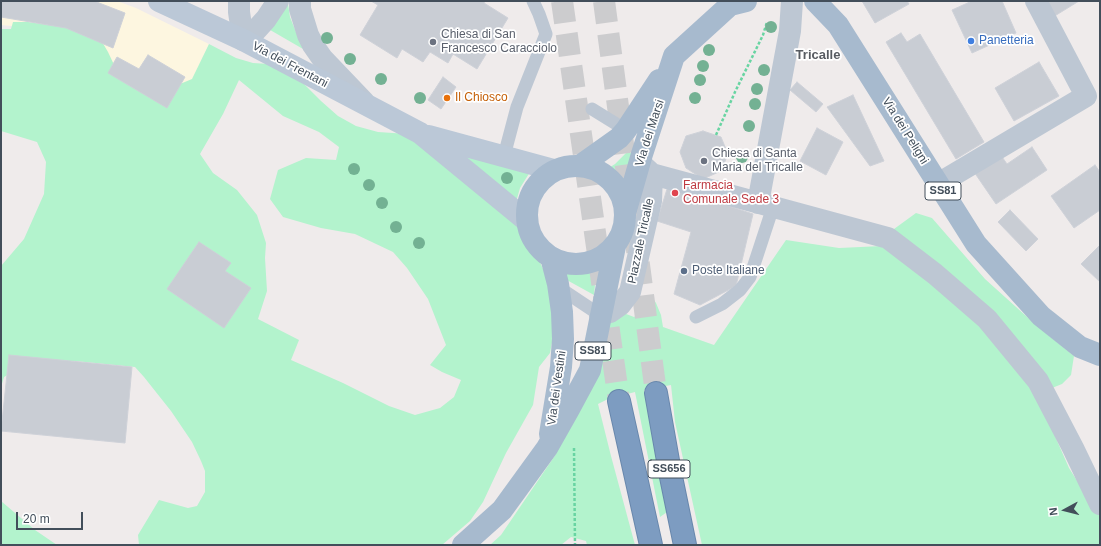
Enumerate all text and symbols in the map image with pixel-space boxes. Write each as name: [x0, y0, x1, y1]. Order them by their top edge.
place label: Chiesa di San Francesco Caracciolo: [441, 28, 557, 56]
place label: Panetteria: [979, 34, 1034, 48]
marker: Panetteria: [966, 36, 976, 46]
marker: Chiesa di San Francesco Caracciolo: [428, 37, 438, 47]
street label: Via dei Frentani: [250, 39, 330, 91]
district label: Tricalle: [796, 47, 840, 63]
place label: Il Chiosco: [455, 91, 508, 105]
marker: Il Chiosco: [442, 93, 452, 103]
street label: Via dei Peligni: [879, 95, 931, 167]
street label: Via dei Marsi: [632, 98, 668, 168]
place label: Chiesa di Santa Maria del Tricalle: [712, 147, 803, 175]
marker: Chiesa di Santa Maria del Tricalle: [699, 156, 709, 166]
place label: Farmacia Comunale Sede 3: [683, 179, 779, 207]
road number: SS81: [925, 182, 961, 200]
marker: Farmacia Comunale Sede 3: [670, 188, 680, 198]
street label: Piazzale Tricalle: [625, 197, 657, 285]
place label: Poste Italiane: [692, 264, 765, 278]
marker: Poste Italiane: [679, 266, 689, 276]
road number: SS81: [575, 342, 611, 360]
street label: Via dei Vestini: [545, 350, 569, 426]
road number: SS656: [648, 460, 690, 478]
north arrow: [1045, 490, 1085, 530]
scale bar: [18, 504, 85, 530]
text: N: [1047, 507, 1060, 516]
text: 20 m: [23, 512, 50, 526]

